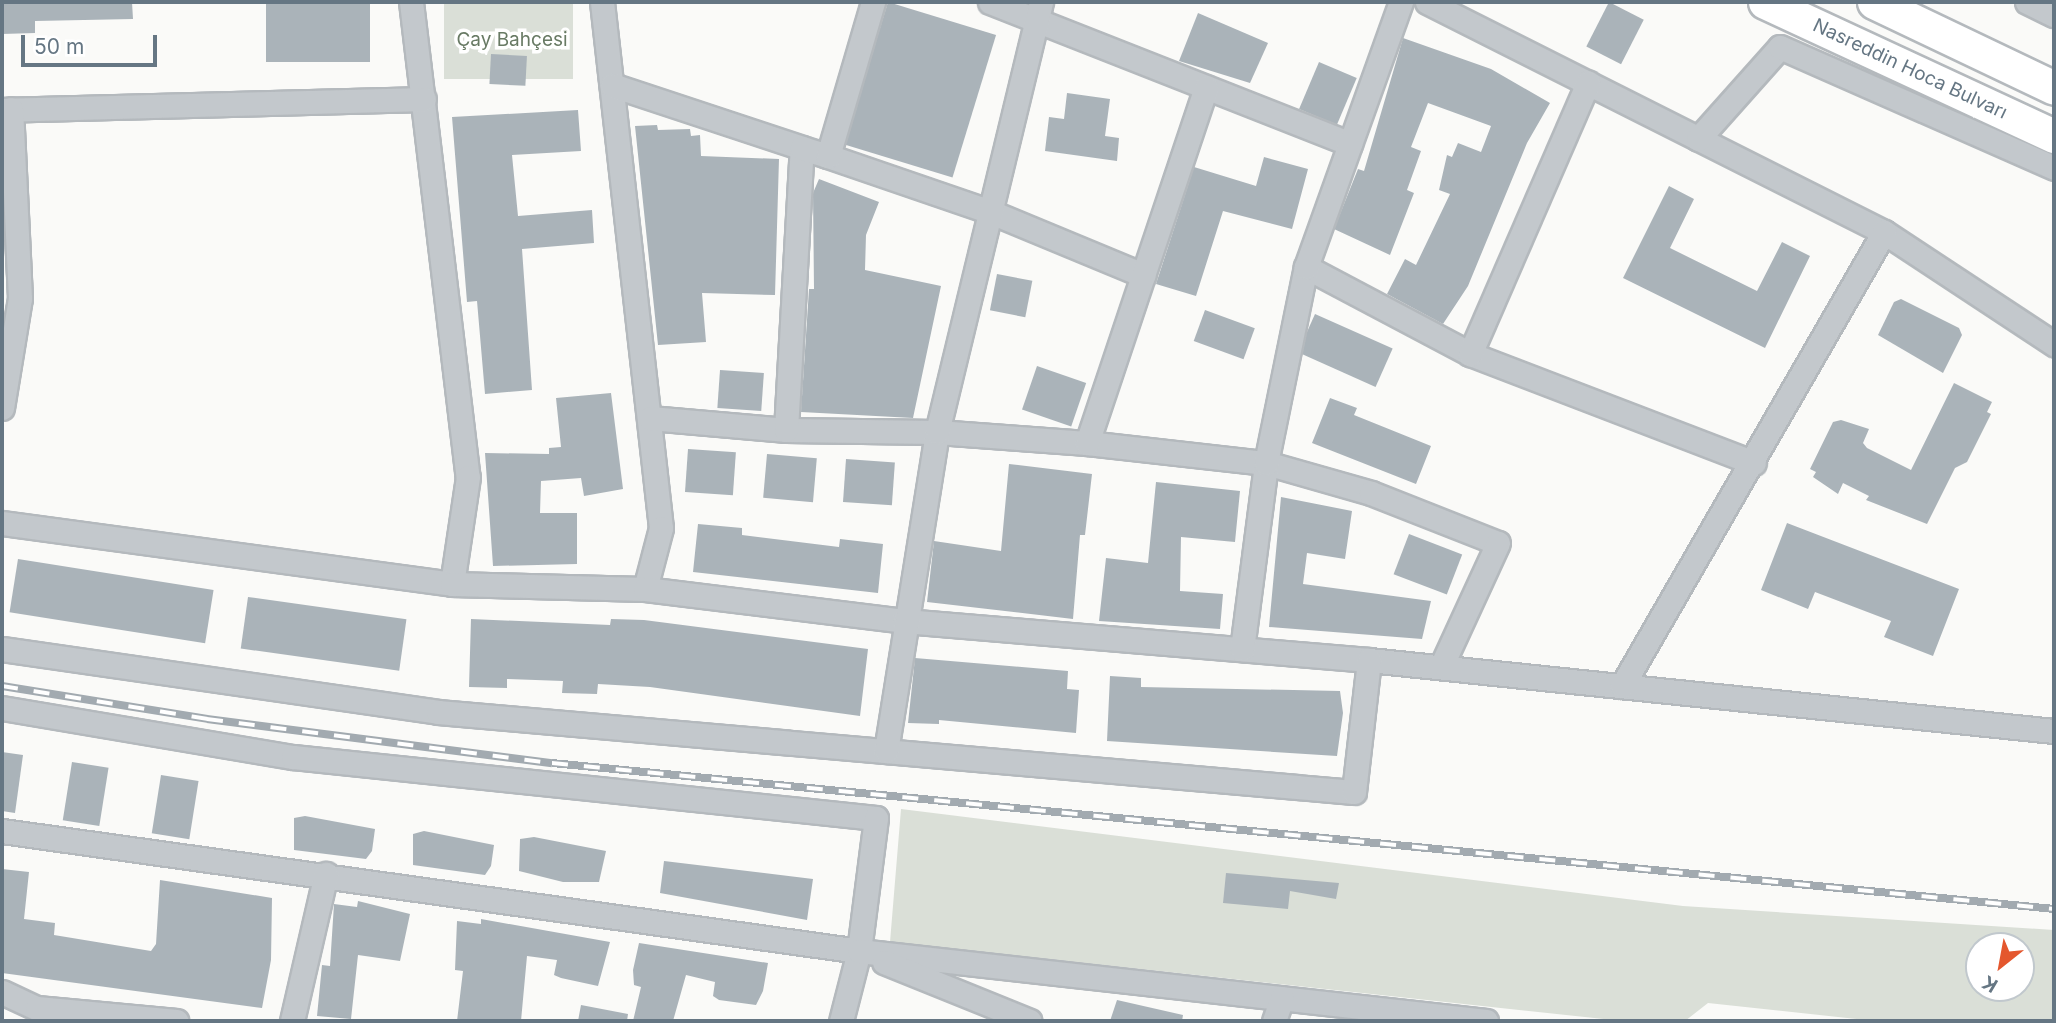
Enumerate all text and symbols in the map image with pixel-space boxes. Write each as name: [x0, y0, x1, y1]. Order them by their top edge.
street label: Nasreddin Hoca Bulvarı: [1809, 14, 2011, 124]
scale bar: [24, 21, 161, 65]
park label: Çay Bahçesi: [456, 29, 568, 51]
text: 50 m: [34, 34, 84, 59]
north arrow: [1965, 932, 2035, 1002]
text: K: [1978, 970, 2002, 997]

